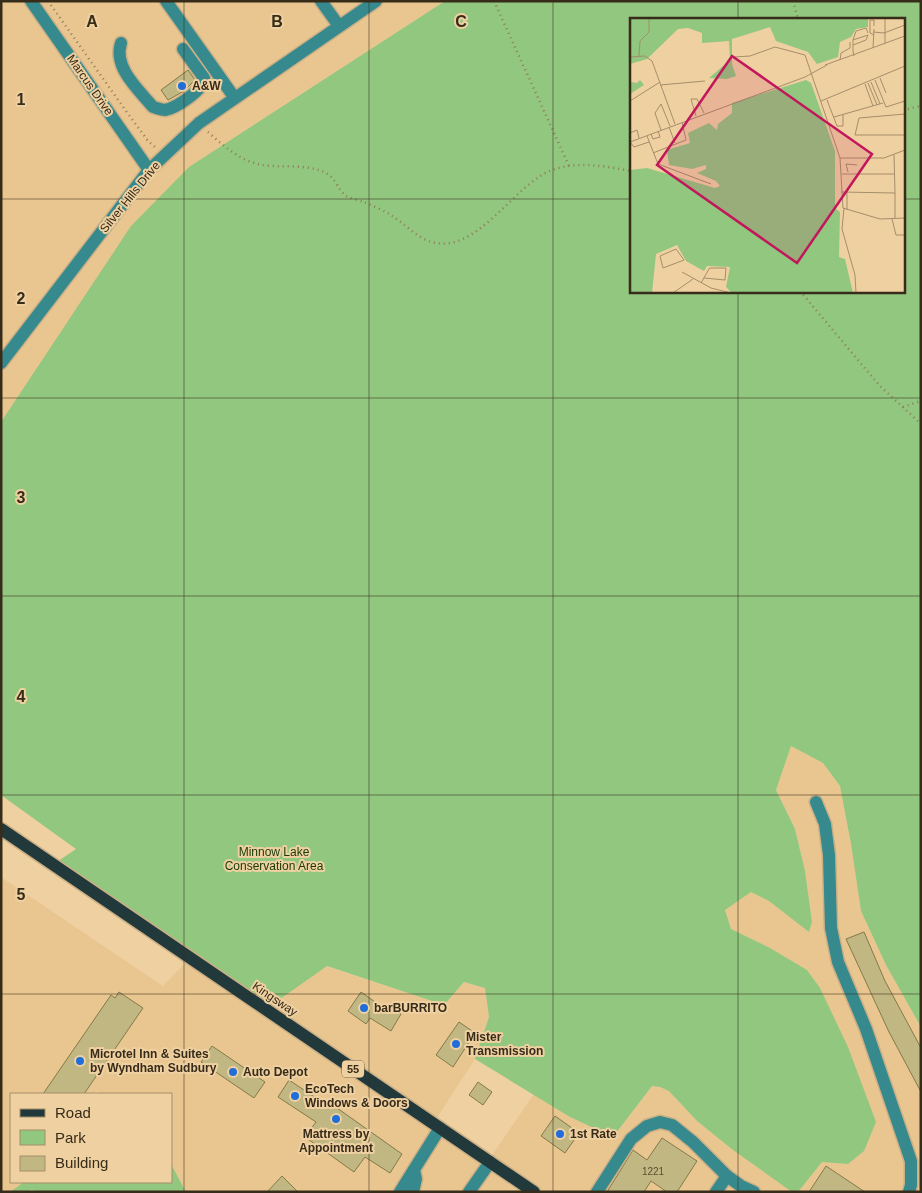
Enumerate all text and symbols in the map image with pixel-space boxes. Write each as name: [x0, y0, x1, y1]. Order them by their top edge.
text: A: [86, 13, 98, 30]
text: B: [271, 13, 283, 30]
text: C: [455, 13, 467, 30]
inset map: [630, 18, 904, 292]
street label: Marcus Drive: [64, 52, 116, 118]
place label: A&W: [192, 79, 221, 93]
marker: A&W: [176, 80, 188, 92]
text: 1: [17, 91, 26, 108]
street label: Silver Hills Drive: [97, 158, 163, 235]
text: 2: [17, 290, 26, 307]
text: 3: [17, 489, 26, 506]
text: 4: [17, 688, 26, 705]
park label: Minnow Lake Conservation Area: [225, 845, 324, 873]
text: 5: [17, 886, 26, 903]
street label: Kingsway: [250, 979, 300, 1019]
place label: barBURRITO: [374, 1001, 447, 1015]
marker: barBURRITO: [358, 1002, 370, 1014]
place label: Mister Transmission: [466, 1030, 543, 1058]
marker: Mister Transmission: [450, 1038, 462, 1050]
place label: Microtel Inn & Suites by Wyndham Sudbury: [90, 1047, 217, 1075]
marker: Microtel Inn & Suites by Wyndham Sudbury: [74, 1055, 86, 1067]
road number: 55: [342, 1060, 364, 1078]
place label: Auto Depot: [243, 1065, 308, 1079]
marker: Auto Depot: [227, 1066, 239, 1078]
place label: EcoTech Windows & Doors: [305, 1082, 408, 1110]
marker: EcoTech Windows & Doors: [289, 1090, 301, 1102]
legend: [10, 1093, 172, 1183]
text: Road: [55, 1104, 91, 1121]
marker: Mattress by Appointment: [330, 1113, 342, 1125]
place label: Mattress by Appointment: [299, 1127, 373, 1155]
place label: 1st Rate: [570, 1127, 617, 1141]
marker: 1st Rate: [554, 1128, 566, 1140]
text: Park: [55, 1129, 86, 1146]
text: Building: [55, 1154, 108, 1171]
house number: 1221: [642, 1166, 665, 1177]

